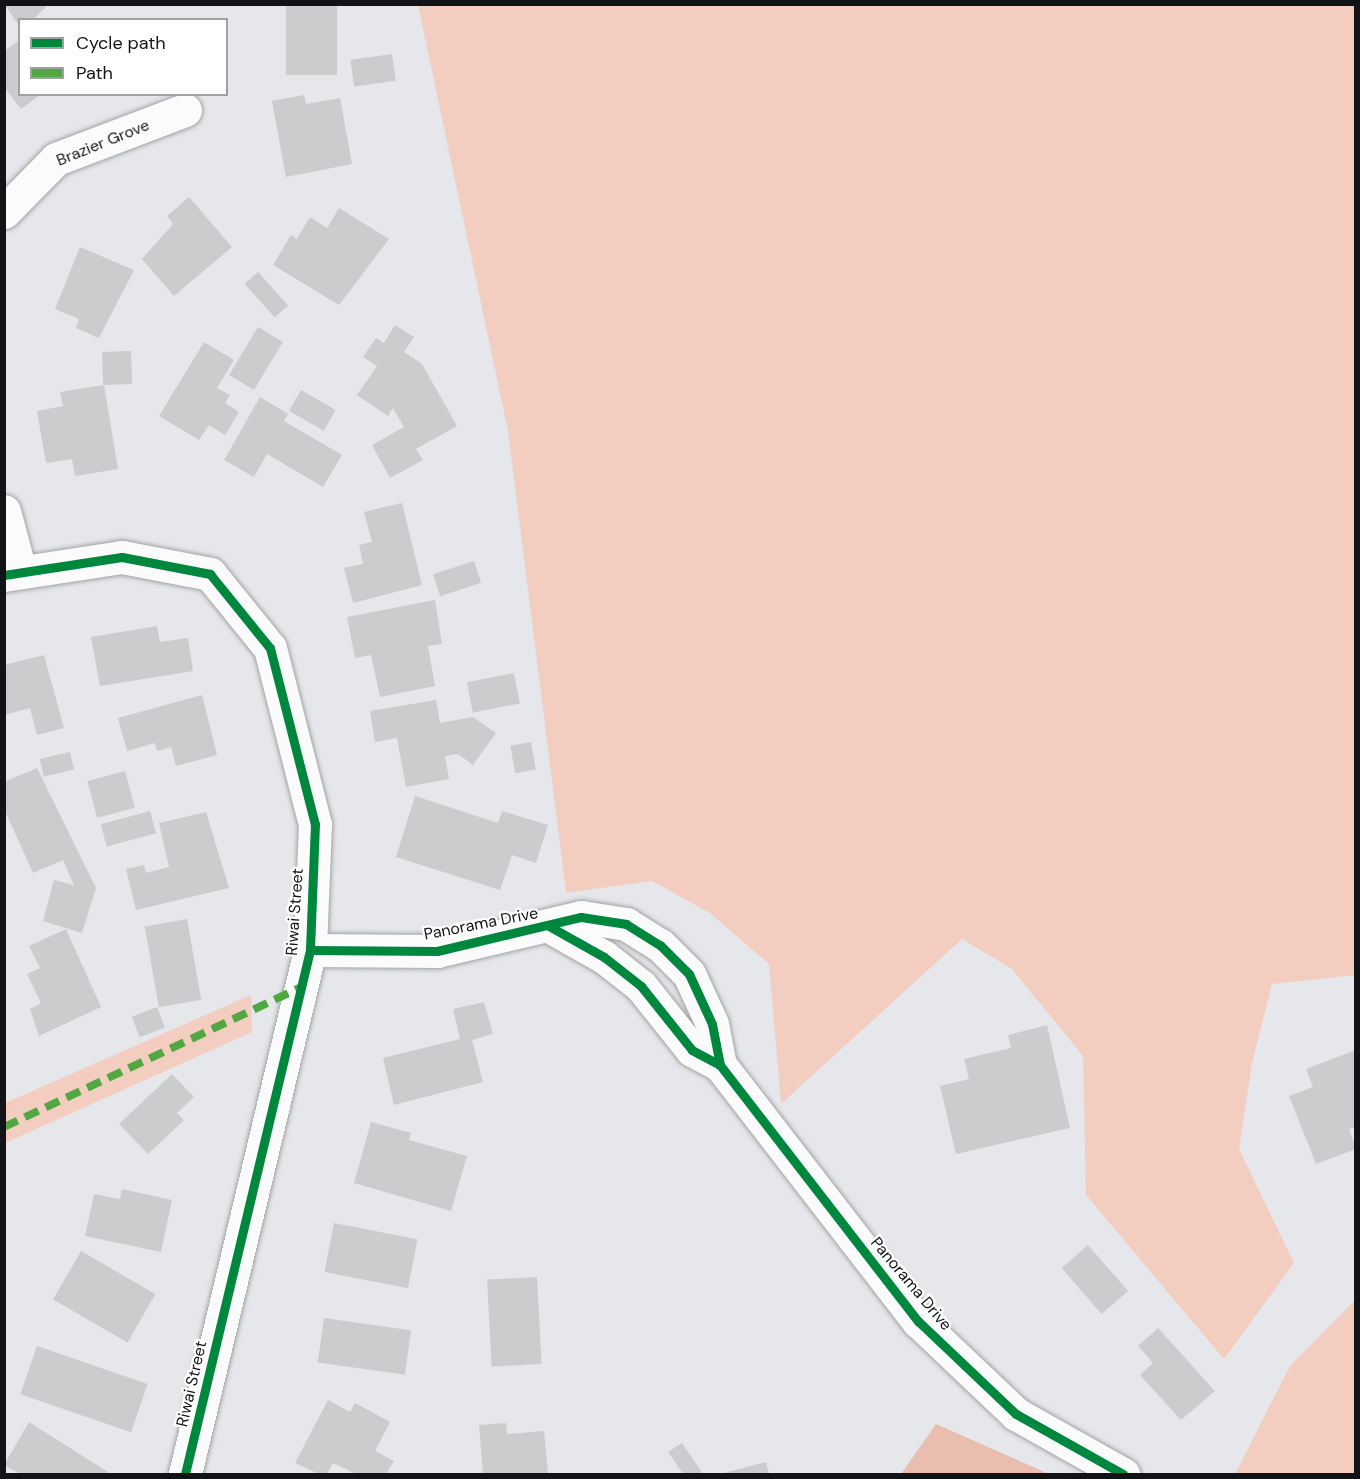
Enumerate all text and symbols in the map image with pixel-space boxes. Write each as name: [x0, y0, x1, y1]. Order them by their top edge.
legend: [18, 18, 228, 96]
text: Cycle path: [76, 31, 166, 55]
text: Path: [76, 61, 113, 85]
street label: Brazier Grove: [54, 116, 152, 170]
street label: Riwai Street: [282, 868, 308, 956]
street label: Panorama Drive: [422, 904, 540, 944]
street label: Panorama Drive: [866, 1233, 956, 1335]
street label: Riwai Street: [173, 1339, 211, 1429]

